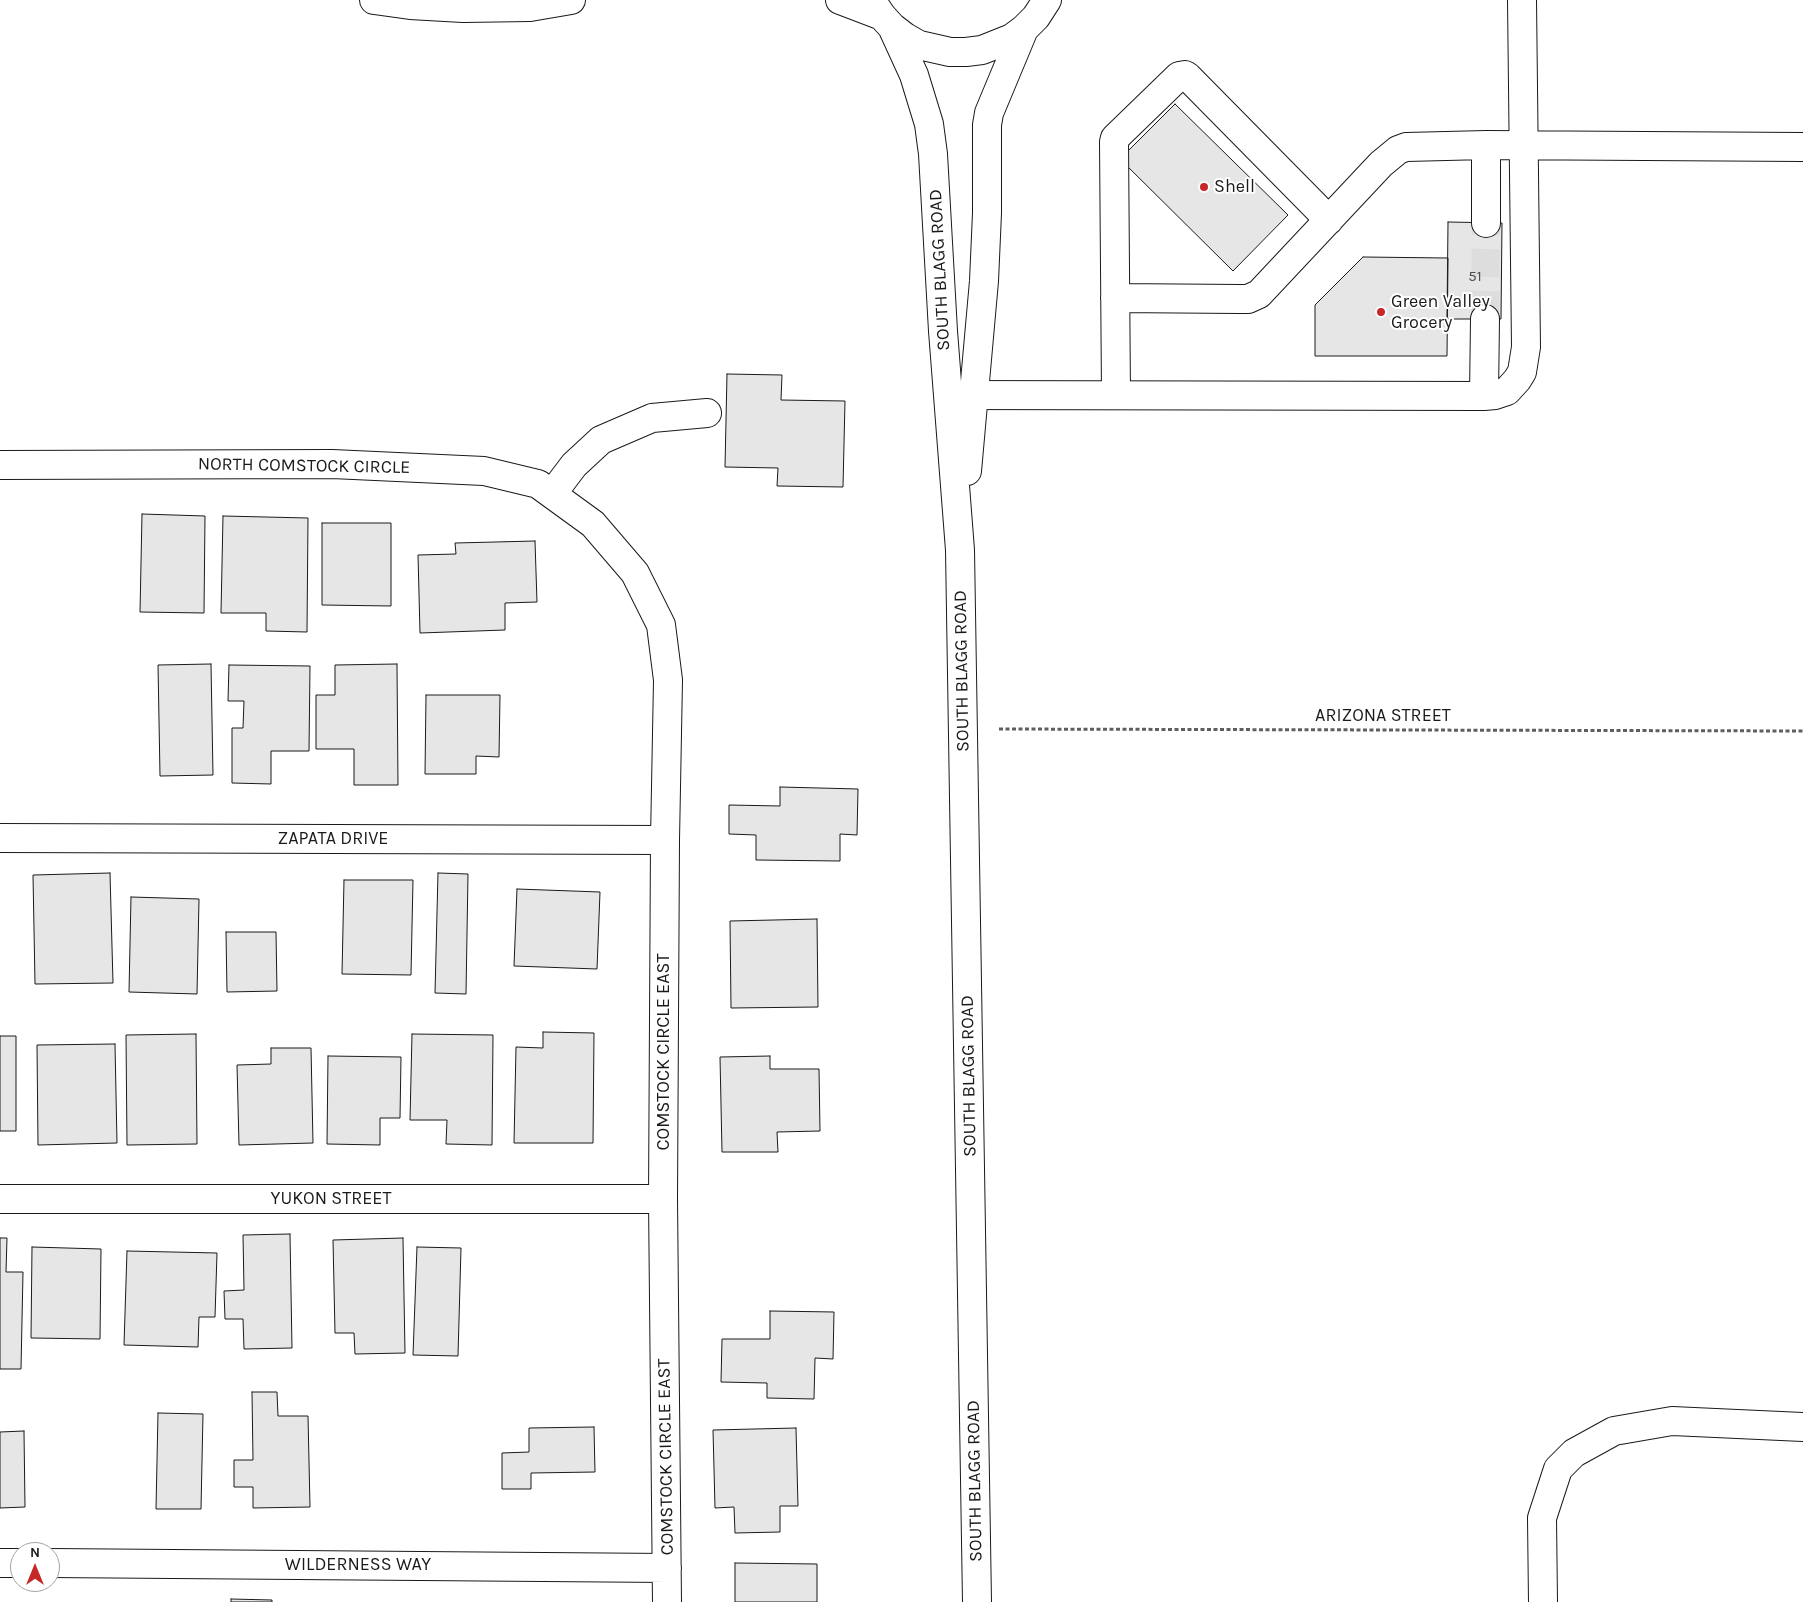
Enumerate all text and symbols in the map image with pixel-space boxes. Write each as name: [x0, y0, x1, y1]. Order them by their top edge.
place label: Shell: [1214, 176, 1255, 198]
marker: Shell: [1198, 181, 1210, 193]
street label: SOUTH BLAGG ROAD: [925, 189, 955, 351]
house number: 51: [1468, 268, 1482, 286]
place label: Green Valley Grocery: [1391, 291, 1490, 334]
marker: Green Valley Grocery: [1375, 306, 1387, 318]
street label: NORTH COMSTOCK CIRCLE: [198, 453, 410, 479]
street label: SOUTH BLAGG ROAD: [950, 590, 974, 752]
street label: ARIZONA STREET: [1315, 705, 1451, 727]
street label: ZAPATA DRIVE: [278, 828, 388, 850]
street label: COMSTOCK CIRCLE EAST: [653, 954, 675, 1150]
street label: SOUTH BLAGG ROAD: [957, 995, 981, 1157]
street label: YUKON STREET: [271, 1188, 391, 1210]
street label: COMSTOCK CIRCLE EAST: [653, 1358, 679, 1556]
street label: SOUTH BLAGG ROAD: [963, 1400, 987, 1562]
north arrow: [10, 1542, 60, 1592]
text: N: [30, 1544, 40, 1561]
street label: WILDERNESS WAY: [285, 1554, 431, 1576]

